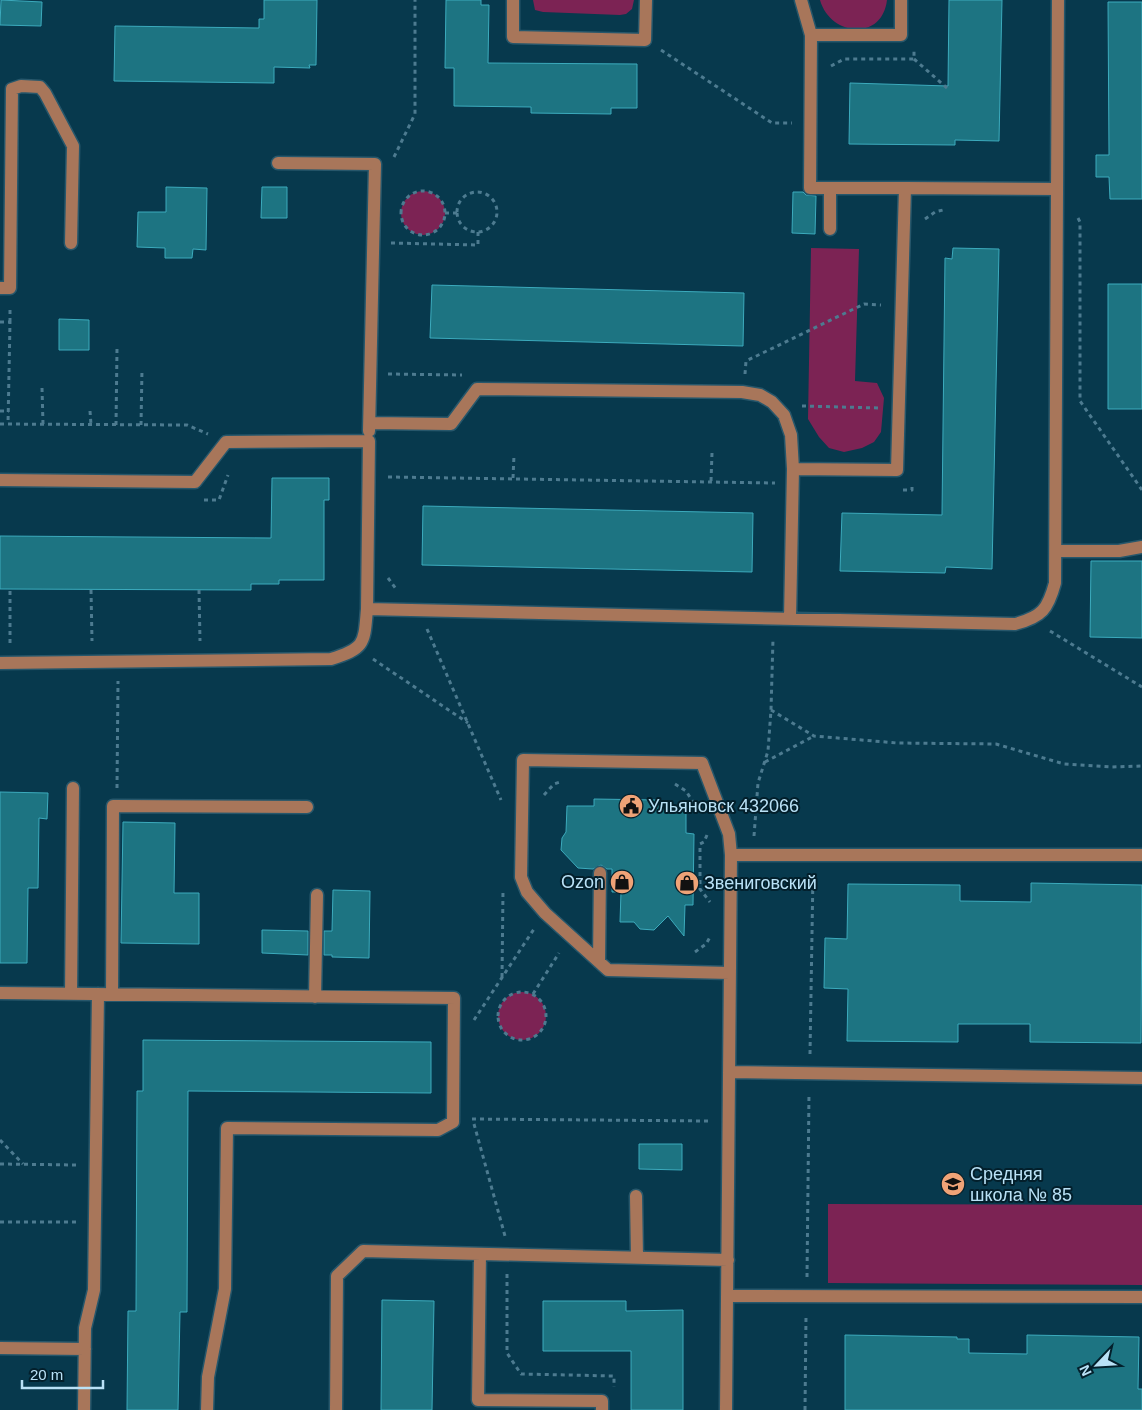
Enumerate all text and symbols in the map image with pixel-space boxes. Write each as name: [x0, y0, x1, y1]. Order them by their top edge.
public building icon: Ульяновск 432066: [618, 793, 644, 819]
place label: Ульяновск 432066: [648, 796, 799, 816]
shop icon: Ozon: [609, 869, 635, 895]
shop icon: Звениговский: [674, 870, 700, 896]
place label: Ozon: [561, 872, 604, 892]
place label: Звениговский: [704, 873, 817, 893]
place label: Средняя школа № 85: [970, 1164, 1072, 1205]
school or university icon: Средняя школа № 85: [940, 1171, 966, 1197]
north arrow: [1072, 1340, 1122, 1390]
scale bar: [22, 1358, 104, 1390]
text: N: [1076, 1363, 1095, 1378]
text: 20 m: [30, 1366, 63, 1383]

